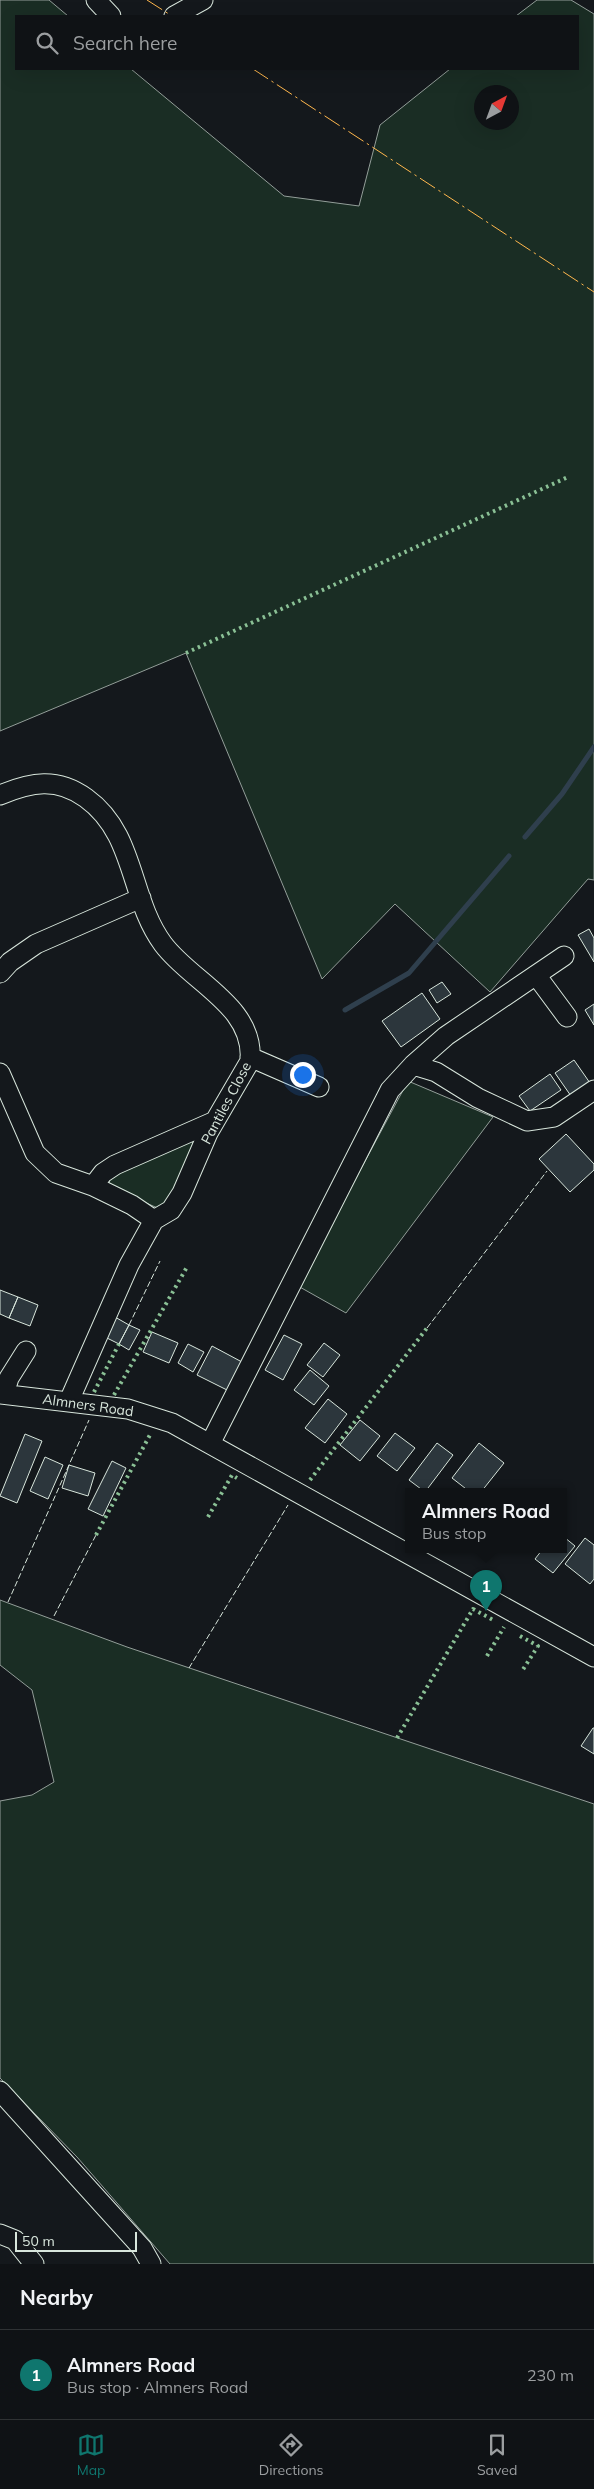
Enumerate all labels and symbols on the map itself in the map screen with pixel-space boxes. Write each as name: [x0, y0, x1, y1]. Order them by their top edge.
north arrow: [474, 85, 519, 130]
street label: Pantiles Close: [197, 1059, 255, 1147]
your location: [290, 1062, 316, 1088]
street label: Almners Road: [41, 1390, 135, 1420]
pin: 1: [470, 1570, 502, 1611]
scale bar: [15, 2229, 138, 2252]

